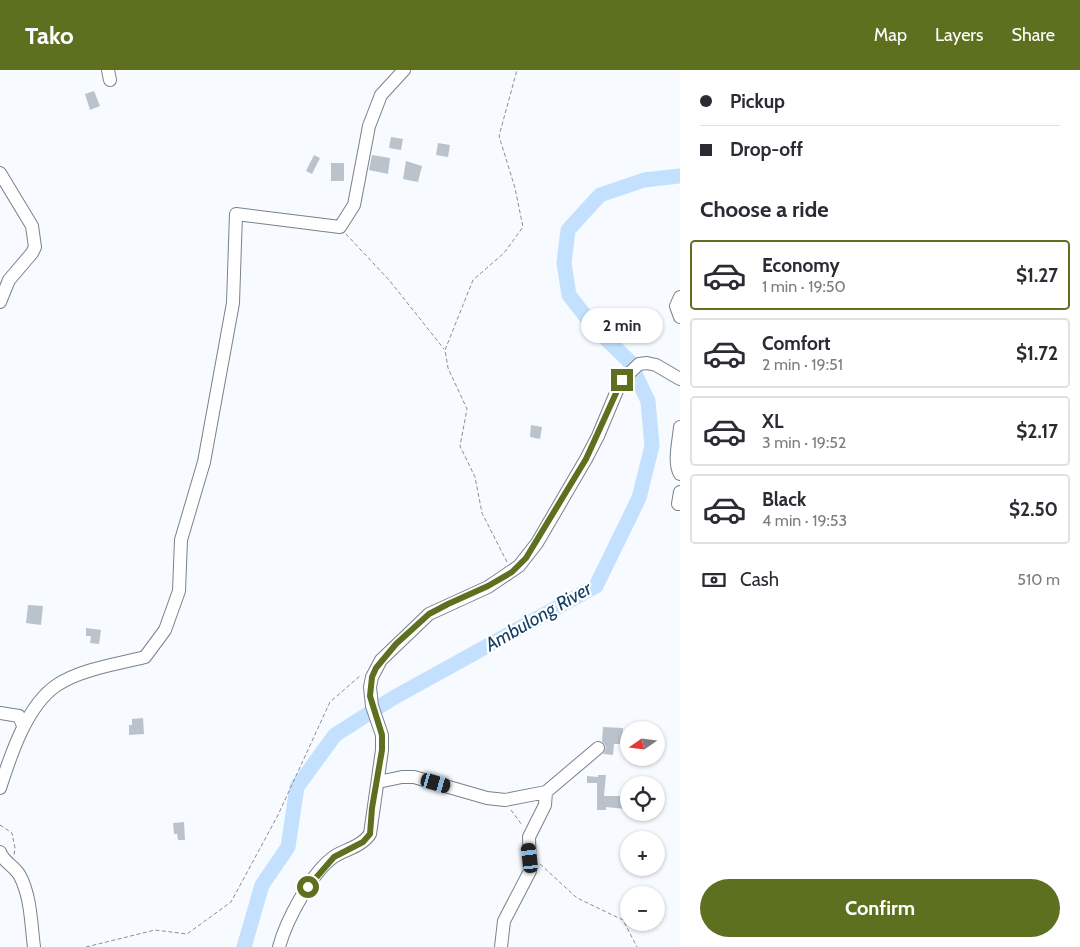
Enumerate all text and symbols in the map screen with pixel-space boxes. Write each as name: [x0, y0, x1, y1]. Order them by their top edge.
text: Tako: [25, 21, 74, 50]
text: Map: [874, 24, 907, 46]
text: Layers: [935, 24, 984, 46]
text: Share: [1012, 24, 1055, 46]
text: Pickup: [730, 90, 785, 113]
text: Drop-off: [730, 138, 803, 161]
text: Choose a ride: [700, 196, 829, 223]
icon: car: [702, 253, 747, 298]
text: Economy: [762, 254, 840, 277]
text: $1.27: [1016, 264, 1058, 287]
text: 1 min · 19:50: [762, 277, 846, 296]
callout: 2 min: [581, 308, 663, 342]
text: 2 min: [603, 316, 641, 335]
icon: car: [702, 331, 747, 376]
text: Comfort: [762, 332, 831, 355]
text: $1.72: [1016, 342, 1058, 365]
text: 2 min · 19:51: [762, 355, 843, 374]
route end: [611, 369, 633, 391]
icon: car: [702, 409, 747, 454]
text: XL: [762, 410, 783, 433]
text: $2.17: [1016, 420, 1058, 443]
text: 3 min · 19:52: [762, 433, 846, 452]
icon: car: [702, 487, 747, 532]
text: Black: [762, 488, 806, 511]
text: $2.50: [1009, 498, 1058, 521]
text: 4 min · 19:53: [762, 511, 847, 530]
icon: cash: [700, 566, 728, 594]
text: Cash: [740, 568, 779, 591]
text: 510 m: [1017, 570, 1060, 589]
water label: Ambulong River: [480, 576, 597, 657]
north arrow: [620, 721, 665, 766]
map controls: [620, 721, 665, 931]
car: [419, 772, 452, 794]
button: locate: [620, 776, 665, 821]
button: +: [620, 831, 665, 876]
car: [520, 842, 539, 874]
route start: [297, 876, 319, 898]
button: Confirm: [700, 879, 1060, 937]
button: −: [620, 886, 665, 931]

